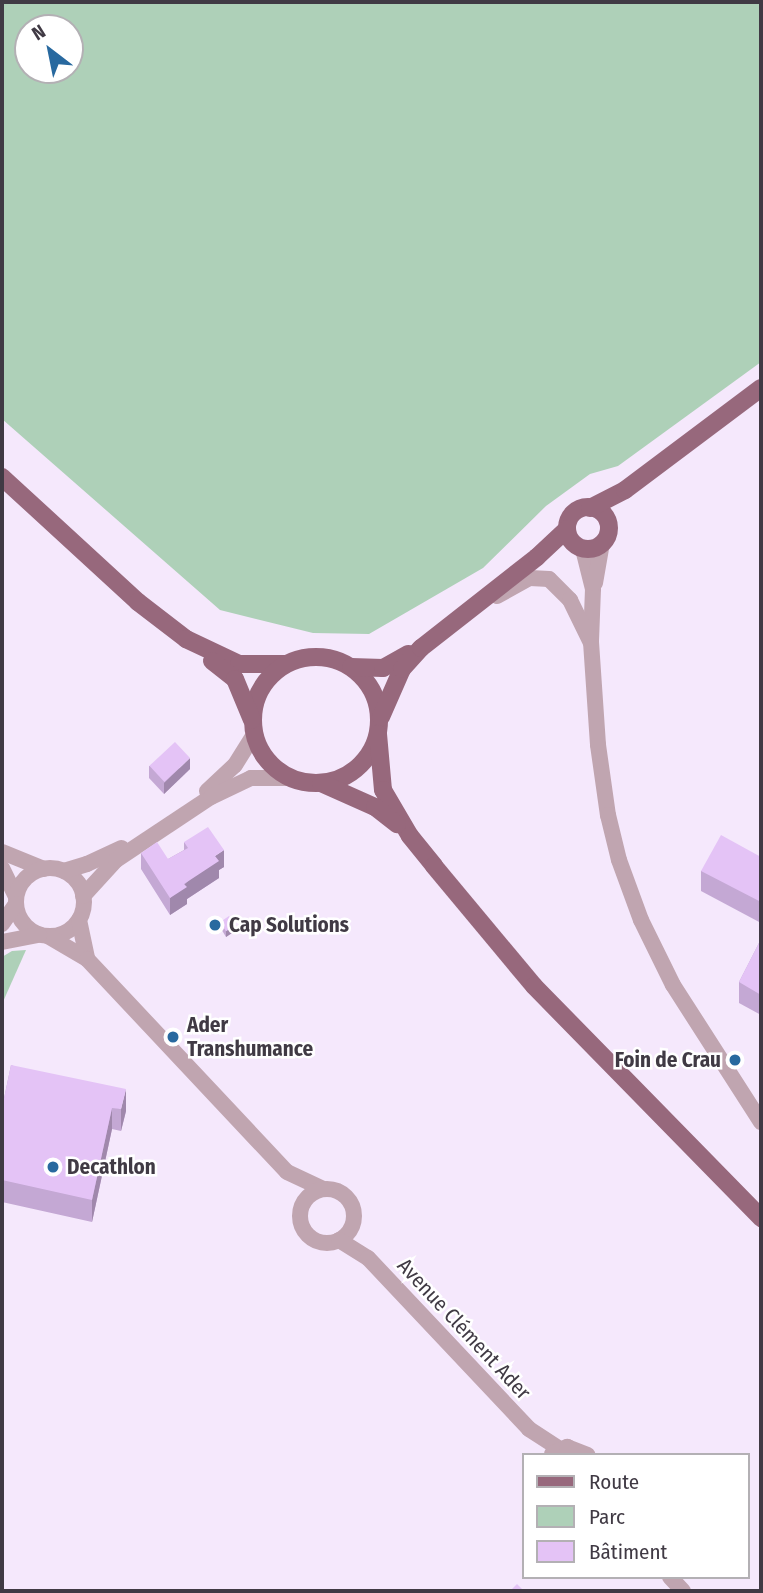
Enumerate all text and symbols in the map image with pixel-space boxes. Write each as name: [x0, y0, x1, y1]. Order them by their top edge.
north arrow: [14, 14, 84, 84]
text: N: [28, 20, 50, 45]
place label: Cap Solutions: [229, 912, 349, 938]
marker: Cap Solutions: [207, 917, 223, 933]
place label: Ader Transhumance: [187, 1012, 313, 1062]
marker: Ader Transhumance: [165, 1029, 181, 1045]
place label: Foin de Crau: [615, 1047, 721, 1073]
marker: Foin de Crau: [727, 1052, 743, 1068]
place label: Decathlon: [67, 1154, 156, 1180]
marker: Decathlon: [45, 1159, 61, 1175]
street label: Avenue Clément Ader: [392, 1253, 536, 1405]
legend: [522, 1453, 749, 1579]
text: Route: [589, 1469, 639, 1495]
text: Parc: [589, 1504, 625, 1530]
text: Bâtiment: [589, 1539, 667, 1565]

